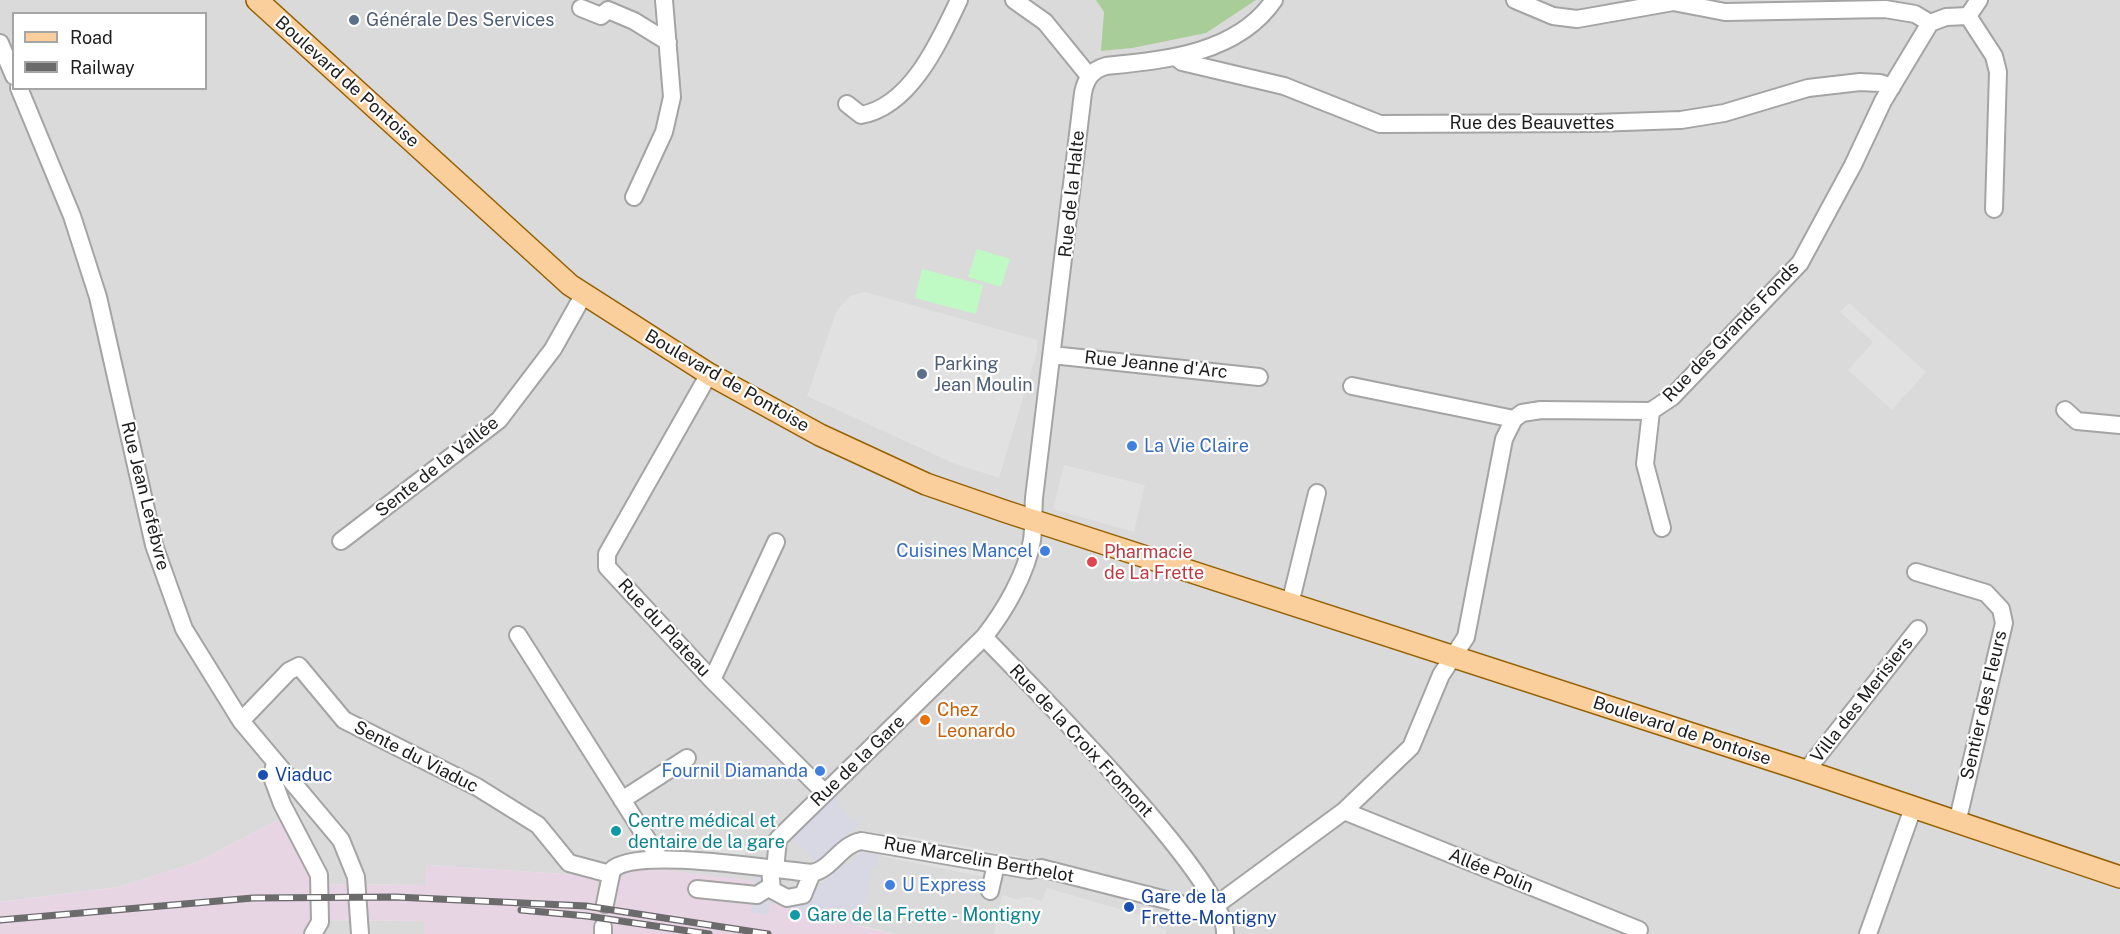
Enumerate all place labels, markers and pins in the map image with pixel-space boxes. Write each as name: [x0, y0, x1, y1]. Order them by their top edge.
place label: Générale Des Services: [366, 9, 554, 31]
marker: Générale Des Services: [347, 13, 361, 27]
place label: Parking Jean Moulin: [934, 353, 1033, 395]
marker: Parking Jean Moulin: [915, 367, 929, 381]
place label: La Vie Claire: [1144, 435, 1249, 457]
marker: La Vie Claire: [1125, 439, 1139, 453]
place label: Cuisines Mancel: [896, 540, 1033, 562]
place label: Pharmacie de La Frette: [1104, 541, 1204, 584]
marker: Cuisines Mancel: [1038, 544, 1052, 558]
marker: Pharmacie de La Frette: [1085, 555, 1099, 569]
place label: Chez Leonardo: [937, 699, 1016, 742]
marker: Chez Leonardo: [918, 713, 932, 727]
place label: Fournil Diamanda: [662, 760, 808, 782]
place label: Viaduc: [275, 764, 332, 786]
marker: Fournil Diamanda: [813, 764, 827, 778]
marker: Viaduc: [256, 768, 270, 782]
place label: Centre médical et dentaire de la gare: [628, 810, 785, 852]
marker: Centre médical et dentaire de la gare: [609, 824, 623, 838]
place label: U Express: [902, 874, 986, 896]
marker: U Express: [883, 878, 897, 892]
place label: Gare de la Frette-Montigny: [1141, 886, 1277, 928]
marker: Gare de la Frette-Montigny: [1122, 900, 1136, 914]
place label: Gare de la Frette - Montigny: [807, 904, 1041, 926]
marker: Gare de la Frette - Montigny: [788, 908, 802, 922]

